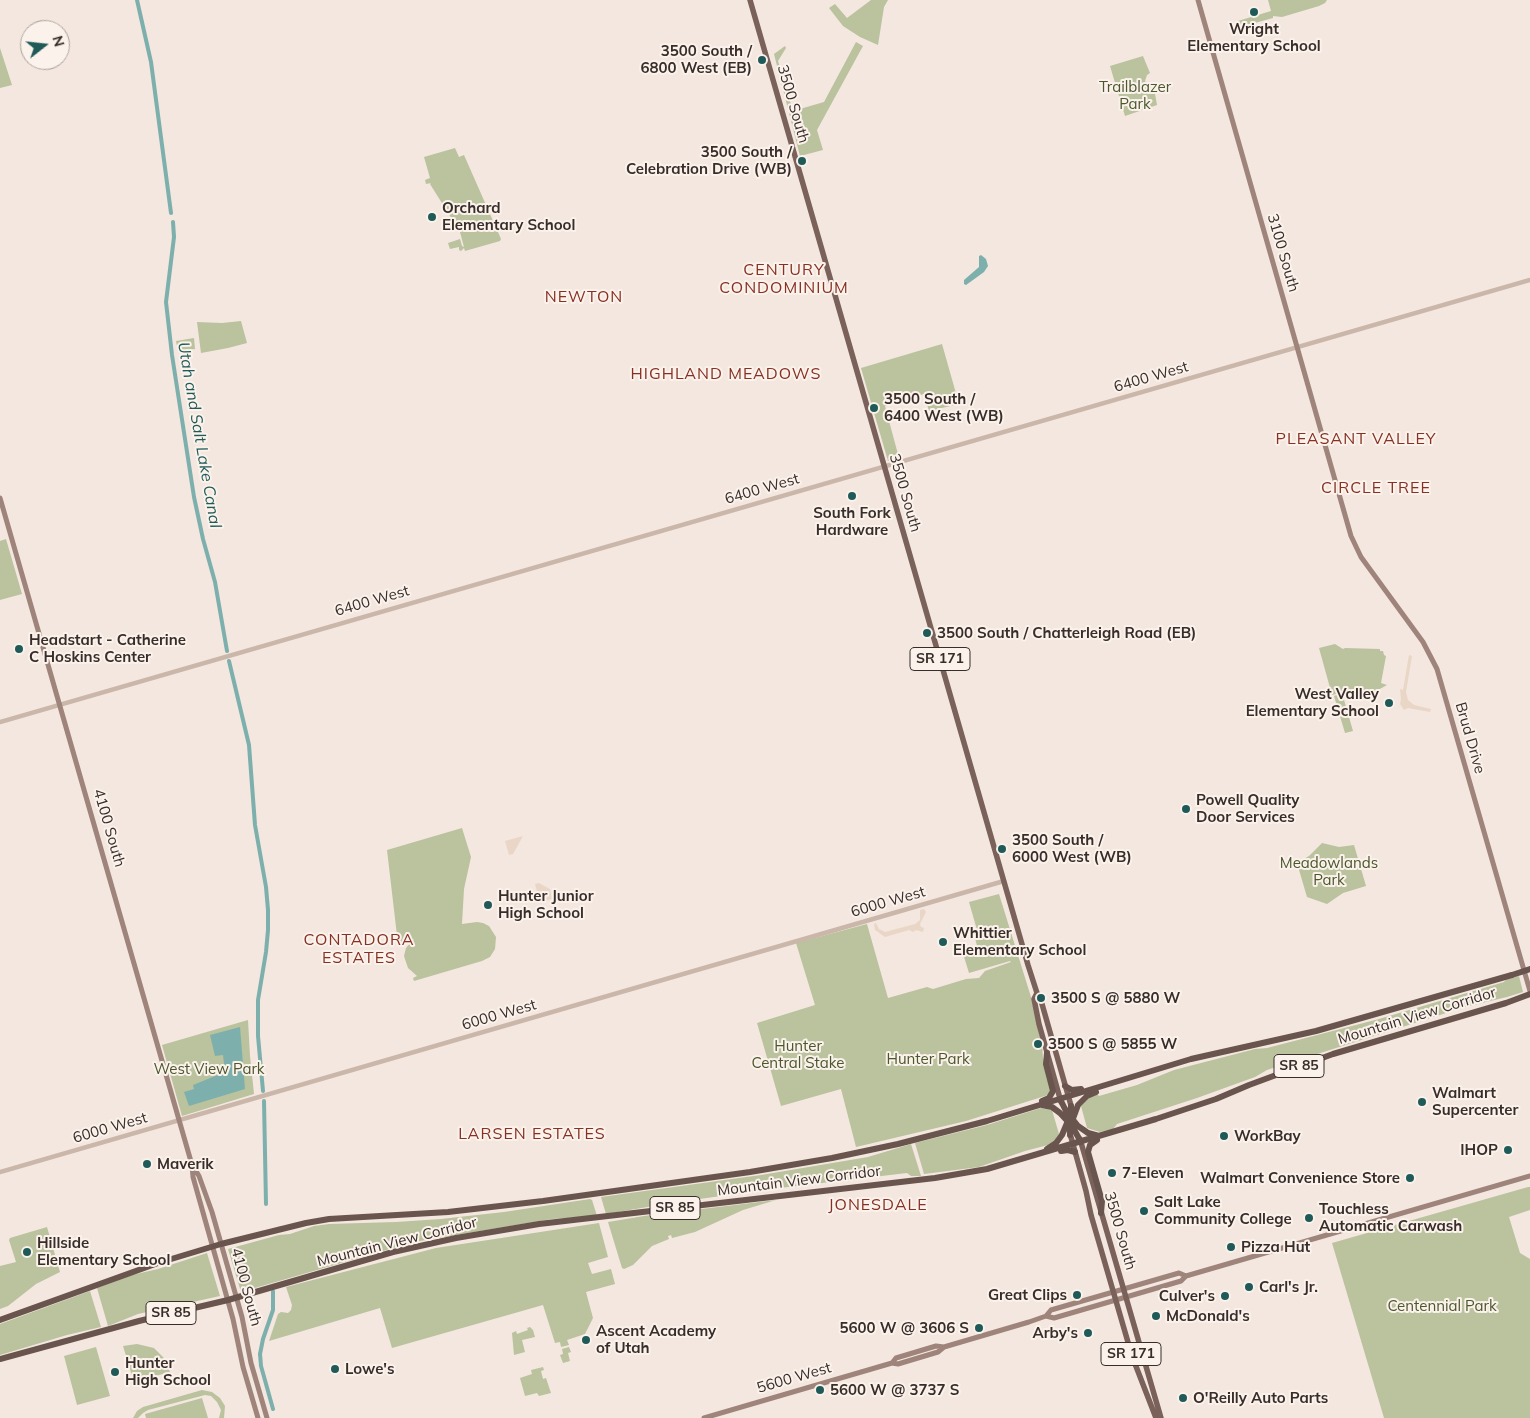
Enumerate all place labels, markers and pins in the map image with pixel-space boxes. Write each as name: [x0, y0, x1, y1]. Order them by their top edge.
marker: Wright Elementary School: [1248, 6, 1260, 18]
place label: Wright Elementary School: [1187, 20, 1321, 55]
place label: 3500 South / 6800 West (EB): [641, 42, 752, 77]
marker: 3500 South / 6800 West (EB): [756, 54, 768, 66]
place label: 3500 South / Celebration Drive (WB): [626, 143, 792, 178]
marker: 3500 South / Celebration Drive (WB): [796, 155, 808, 167]
place label: Orchard Elementary School: [442, 199, 575, 234]
marker: Orchard Elementary School: [426, 211, 438, 223]
place label: 3500 South / 6400 West (WB): [884, 390, 1004, 425]
marker: 3500 South / 6400 West (WB): [868, 402, 880, 414]
marker: South Fork Hardware: [846, 490, 858, 502]
place label: South Fork Hardware: [813, 504, 891, 539]
place label: 3500 South / Chatterleigh Road (EB): [937, 624, 1196, 642]
marker: 3500 South / Chatterleigh Road (EB): [921, 627, 933, 639]
place label: Headstart - Catherine C Hoskins Center: [29, 631, 186, 666]
marker: Headstart - Catherine C Hoskins Center: [13, 643, 25, 655]
place label: West Valley Elementary School: [1246, 685, 1379, 720]
marker: West Valley Elementary School: [1383, 697, 1395, 709]
place label: Powell Quality Door Services: [1196, 791, 1299, 826]
marker: Powell Quality Door Services: [1180, 803, 1192, 815]
place label: 3500 South / 6000 West (WB): [1012, 831, 1132, 866]
marker: 3500 South / 6000 West (WB): [996, 843, 1008, 855]
place label: Hunter Junior High School: [498, 887, 594, 922]
marker: Hunter Junior High School: [482, 899, 494, 911]
place label: Whittier Elementary School: [953, 924, 1086, 959]
marker: Whittier Elementary School: [937, 936, 949, 948]
place label: 3500 S @ 5880 W: [1051, 989, 1180, 1007]
marker: 3500 S @ 5880 W: [1035, 992, 1047, 1004]
place label: 3500 S @ 5855 W: [1048, 1035, 1177, 1053]
marker: 3500 S @ 5855 W: [1032, 1038, 1044, 1050]
place label: Walmart Supercenter: [1432, 1084, 1518, 1119]
marker: Walmart Supercenter: [1416, 1096, 1428, 1108]
place label: WorkBay: [1234, 1127, 1301, 1145]
marker: WorkBay: [1218, 1130, 1230, 1142]
place label: IHOP: [1460, 1141, 1498, 1159]
marker: IHOP: [1502, 1144, 1514, 1156]
place label: Maverik: [157, 1155, 214, 1173]
marker: Maverik: [141, 1158, 153, 1170]
place label: 7-Eleven: [1122, 1164, 1184, 1182]
marker: 7-Eleven: [1106, 1167, 1118, 1179]
place label: Walmart Convenience Store: [1200, 1169, 1400, 1187]
marker: Walmart Convenience Store: [1404, 1172, 1416, 1184]
place label: Salt Lake Community College: [1154, 1193, 1292, 1228]
place label: Touchless Automatic Carwash: [1319, 1200, 1462, 1235]
marker: Salt Lake Community College: [1138, 1205, 1150, 1217]
marker: Touchless Automatic Carwash: [1303, 1212, 1315, 1224]
place label: Hillside Elementary School: [37, 1234, 170, 1269]
place label: Pizza Hut: [1241, 1238, 1310, 1256]
marker: Pizza Hut: [1225, 1241, 1237, 1253]
marker: Hillside Elementary School: [21, 1246, 33, 1258]
place label: Carl's Jr.: [1259, 1278, 1318, 1296]
marker: Carl's Jr.: [1243, 1281, 1255, 1293]
place label: Great Clips: [988, 1286, 1067, 1304]
place label: Culver's: [1159, 1287, 1215, 1305]
marker: Great Clips: [1071, 1289, 1083, 1301]
marker: Culver's: [1219, 1290, 1231, 1302]
place label: McDonald's: [1166, 1307, 1250, 1325]
marker: McDonald's: [1150, 1310, 1162, 1322]
place label: 5600 W @ 3606 S: [840, 1319, 969, 1337]
place label: Ascent Academy of Utah: [596, 1322, 716, 1357]
marker: 5600 W @ 3606 S: [973, 1322, 985, 1334]
place label: Arby's: [1032, 1324, 1078, 1342]
marker: Arby's: [1082, 1327, 1094, 1339]
marker: Ascent Academy of Utah: [580, 1334, 592, 1346]
place label: Hunter High School: [125, 1354, 211, 1389]
place label: Lowe's: [345, 1360, 395, 1378]
marker: Lowe's: [329, 1363, 341, 1375]
marker: Hunter High School: [109, 1366, 121, 1378]
place label: 5600 W @ 3737 S: [830, 1381, 959, 1399]
marker: 5600 W @ 3737 S: [814, 1384, 826, 1396]
place label: O'Reilly Auto Parts: [1193, 1389, 1328, 1407]
marker: O'Reilly Auto Parts: [1177, 1392, 1189, 1404]

